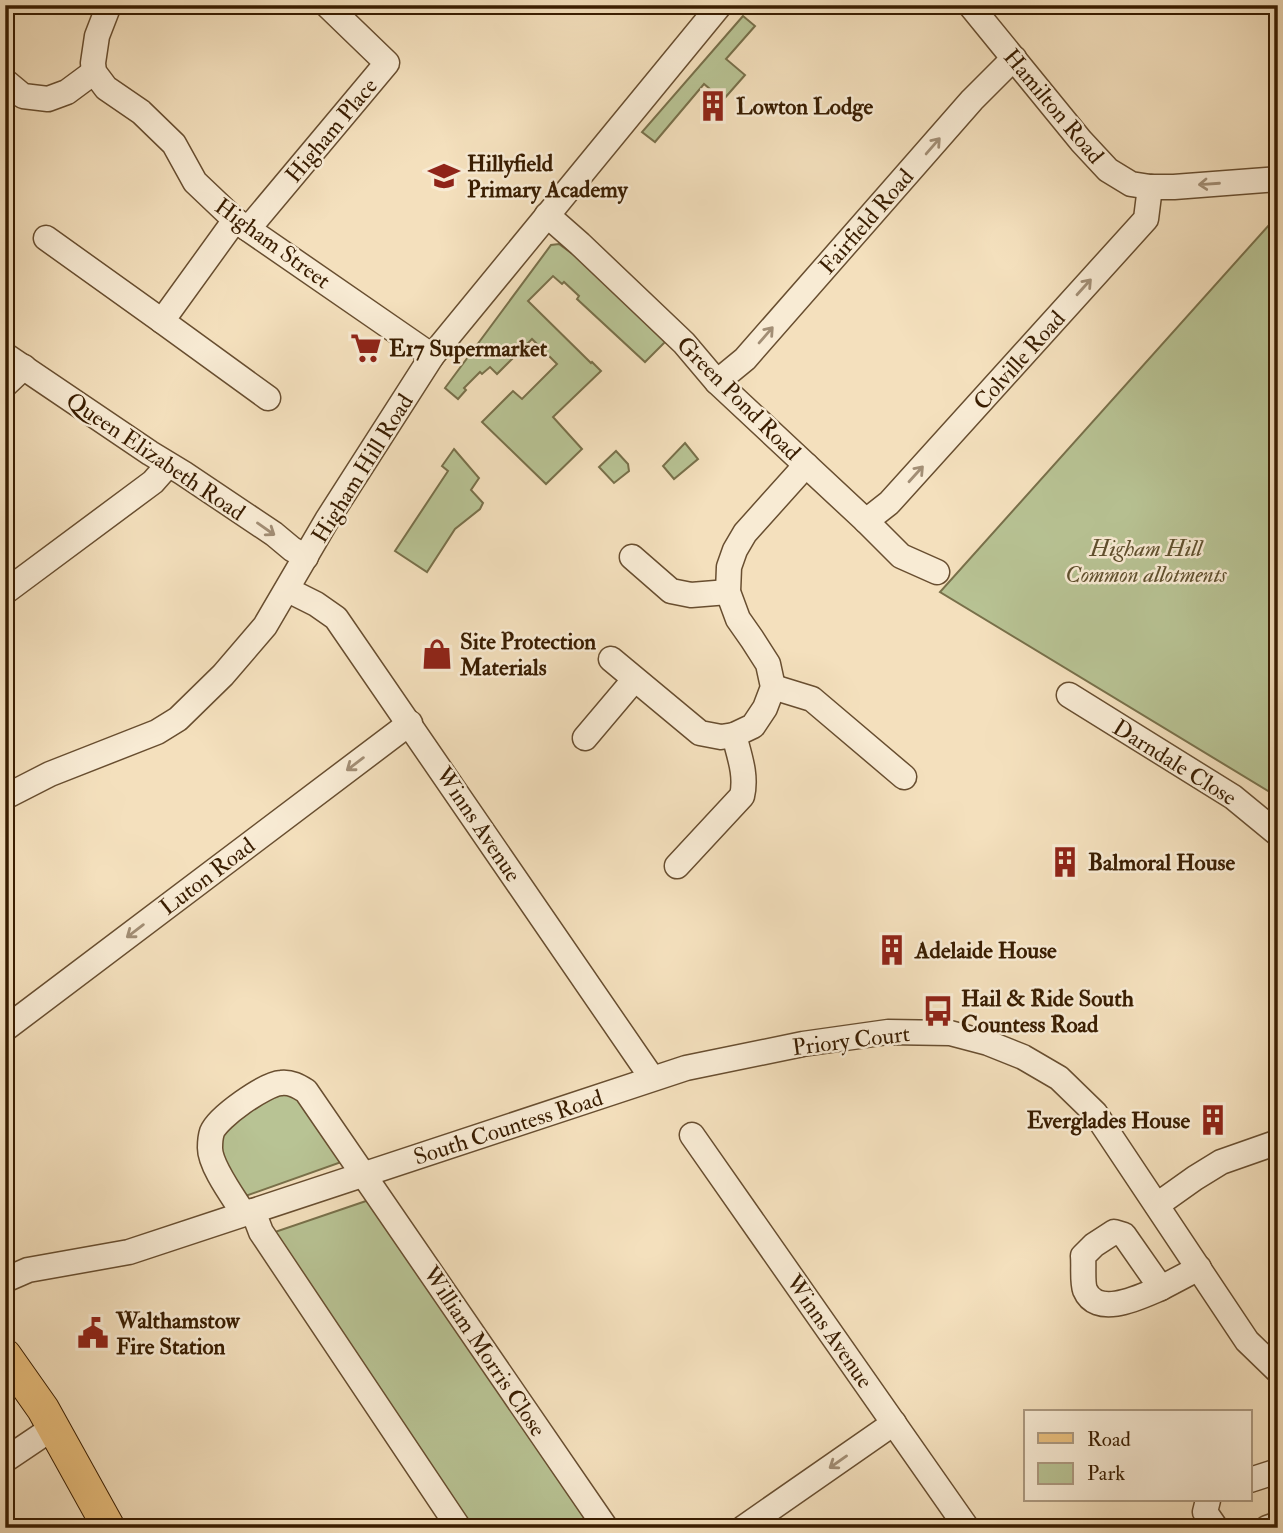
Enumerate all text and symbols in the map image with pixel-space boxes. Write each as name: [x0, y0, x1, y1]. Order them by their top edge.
street label: Hamilton Road: [997, 43, 1110, 170]
street label: Higham Place: [279, 72, 384, 189]
building icon: Lowton Lodge: [696, 89, 730, 123]
place label: Lowton Lodge: [736, 92, 874, 122]
one-way arrow: [925, 137, 941, 155]
place label: Hillyfield Primary Academy: [467, 149, 629, 205]
school or university icon: Hillyfield Primary Academy: [427, 159, 461, 193]
street label: Fairfield Road: [813, 163, 920, 280]
one-way arrow: [1198, 178, 1221, 191]
street label: Higham Street: [209, 192, 336, 295]
one-way arrow: [1076, 279, 1093, 296]
street label: Colville Road: [967, 305, 1072, 416]
one-way arrow: [758, 326, 774, 344]
street label: Green Pond Road: [671, 330, 807, 466]
supermarket icon: E17 Supermarket: [349, 331, 383, 365]
place label: E17 Supermarket: [389, 334, 548, 364]
street label: Queen Elizabeth Road: [61, 386, 251, 527]
street label: Higham Hill Road: [305, 388, 420, 548]
one-way arrow: [907, 466, 924, 483]
one-way arrow: [256, 522, 275, 536]
park label: Higham Hill Common allotments: [1065, 534, 1227, 589]
place label: Site Protection Materials: [459, 627, 596, 682]
shop icon: Site Protection Materials: [420, 637, 454, 671]
street label: Darndale Close: [1107, 713, 1242, 812]
one-way arrow: [346, 757, 365, 772]
street label: Winns Avenue: [429, 760, 528, 888]
street label: Luton Road: [154, 831, 261, 922]
building icon: Balmoral House: [1048, 845, 1082, 879]
place label: Balmoral House: [1088, 848, 1235, 877]
one-way arrow: [125, 923, 144, 938]
building icon: Adelaide House: [875, 933, 909, 967]
place label: Adelaide House: [914, 936, 1057, 965]
place label: Hail & Ride South Countess Road: [961, 984, 1134, 1039]
bus stop icon: Hail & Ride South Countess Road: [921, 994, 955, 1028]
street label: Priory Court: [791, 1019, 912, 1062]
street label: South Countess Road: [410, 1083, 606, 1172]
building icon: Everglades House: [1196, 1103, 1230, 1137]
place label: Everglades House: [1027, 1106, 1190, 1136]
street label: William Morris Close: [416, 1260, 553, 1442]
street label: Winns Avenue: [779, 1268, 880, 1394]
place label: Walthamstow Fire Station: [115, 1306, 241, 1361]
public building icon: Walthamstow Fire Station: [76, 1316, 110, 1350]
legend: [1024, 1410, 1252, 1502]
text: Road: [1087, 1426, 1132, 1453]
one-way arrow: [829, 1455, 848, 1469]
text: Park: [1087, 1460, 1125, 1487]

